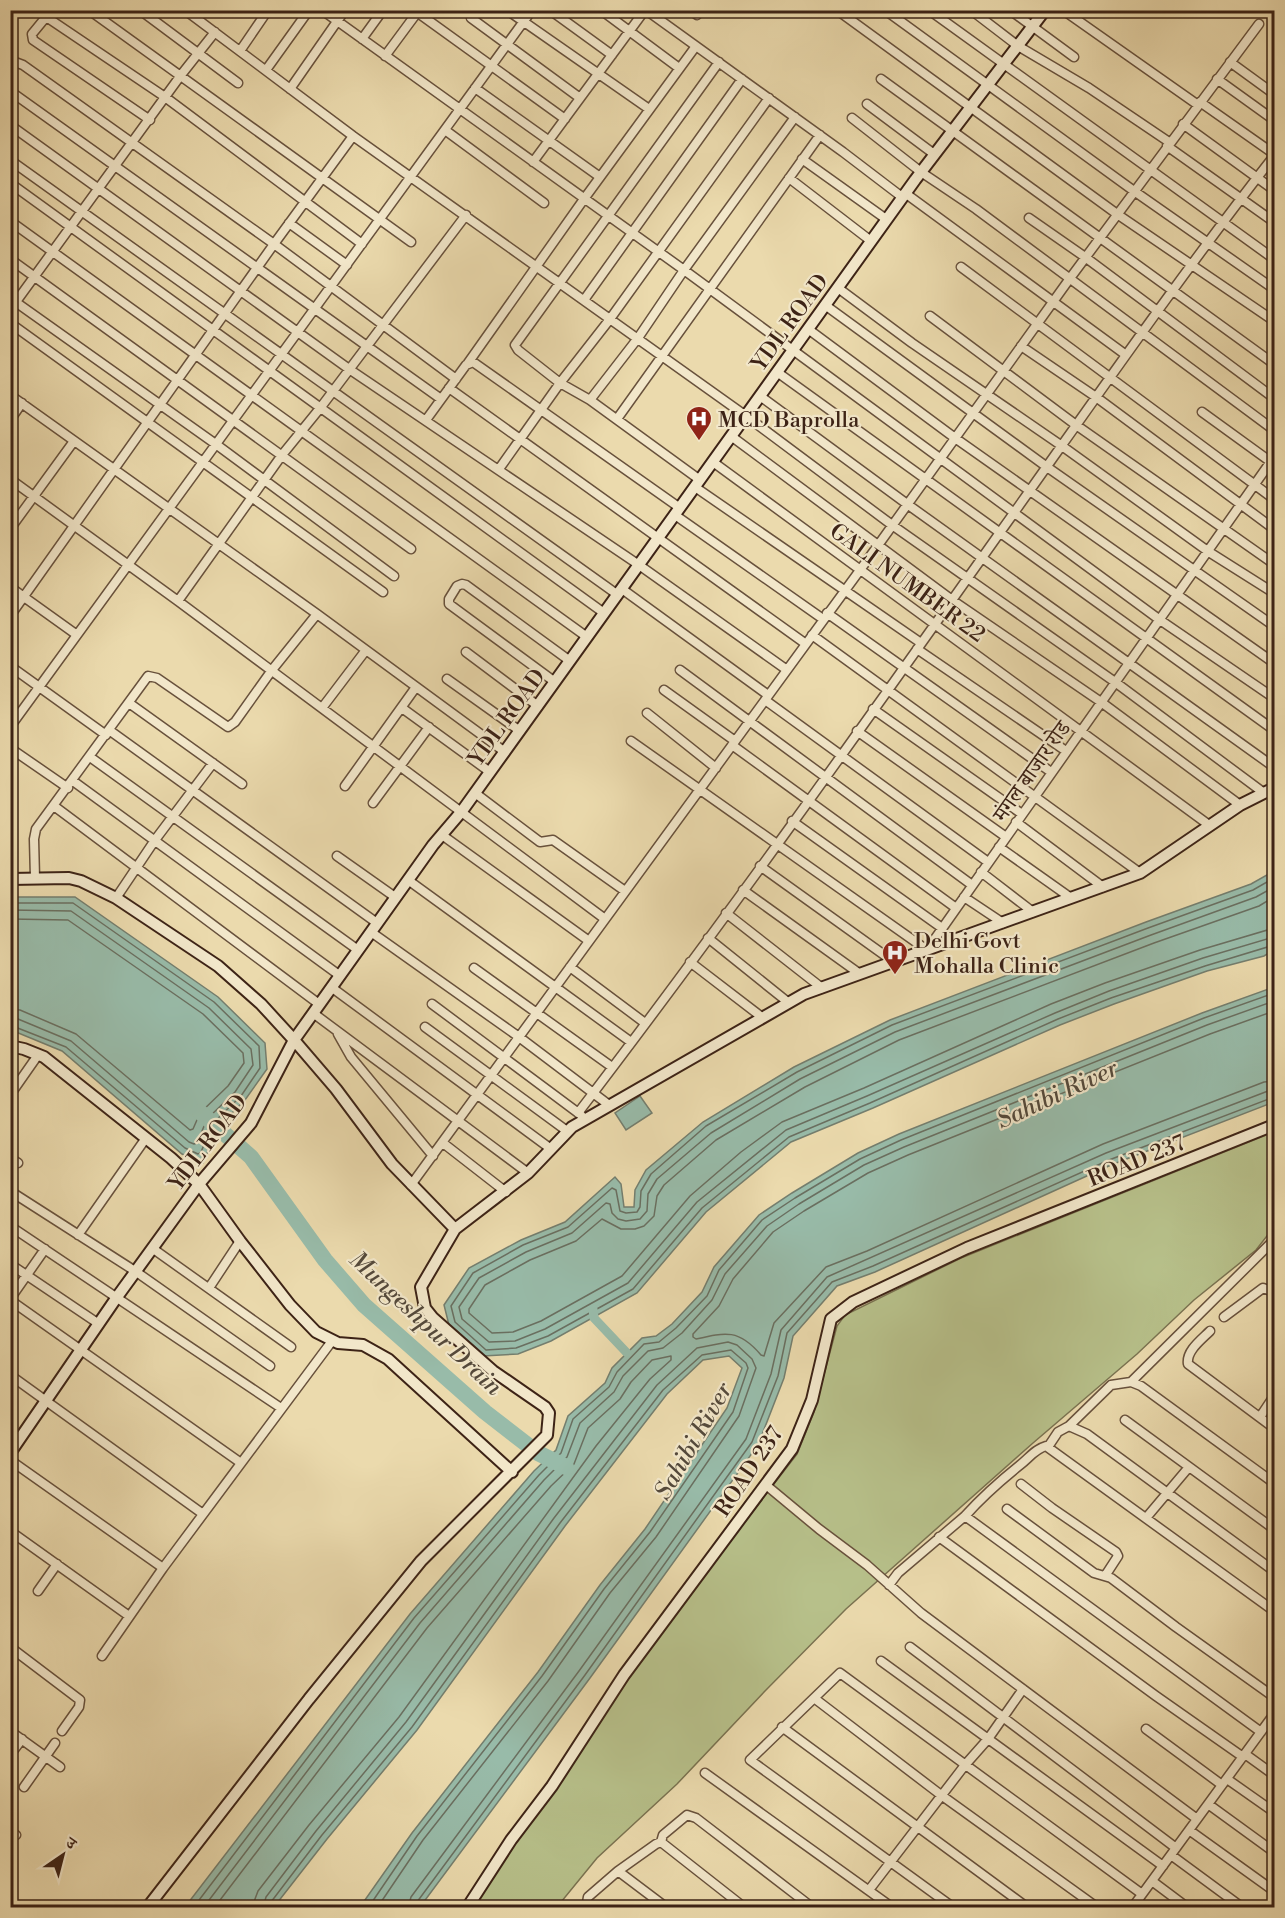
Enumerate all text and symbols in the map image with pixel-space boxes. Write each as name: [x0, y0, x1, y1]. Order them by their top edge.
street label: YDL ROAD: [745, 269, 835, 378]
hospital icon: MCD Baprolla: [684, 404, 714, 442]
place label: MCD Baprolla: [718, 407, 860, 434]
street label: GALI NUMBER 22: [824, 518, 990, 649]
street label: YDL ROAD: [462, 664, 552, 773]
street label: मंगल बाजार रोड: [987, 715, 1078, 828]
place label: Delhi Govt Mohalla Clinic: [914, 928, 1059, 980]
hospital icon: Delhi Govt Mohalla Clinic: [880, 938, 910, 976]
water label: Sahibi River: [992, 1053, 1124, 1136]
street label: YDL ROAD: [163, 1089, 253, 1197]
street label: ROAD 237: [1084, 1130, 1189, 1193]
water label: Mungeshpur Drain: [343, 1245, 508, 1403]
water label: Sahibi River: [648, 1377, 740, 1506]
street label: ROAD 237: [709, 1422, 789, 1522]
north arrow: [33, 1825, 93, 1885]
text: उ: [61, 1832, 82, 1855]

